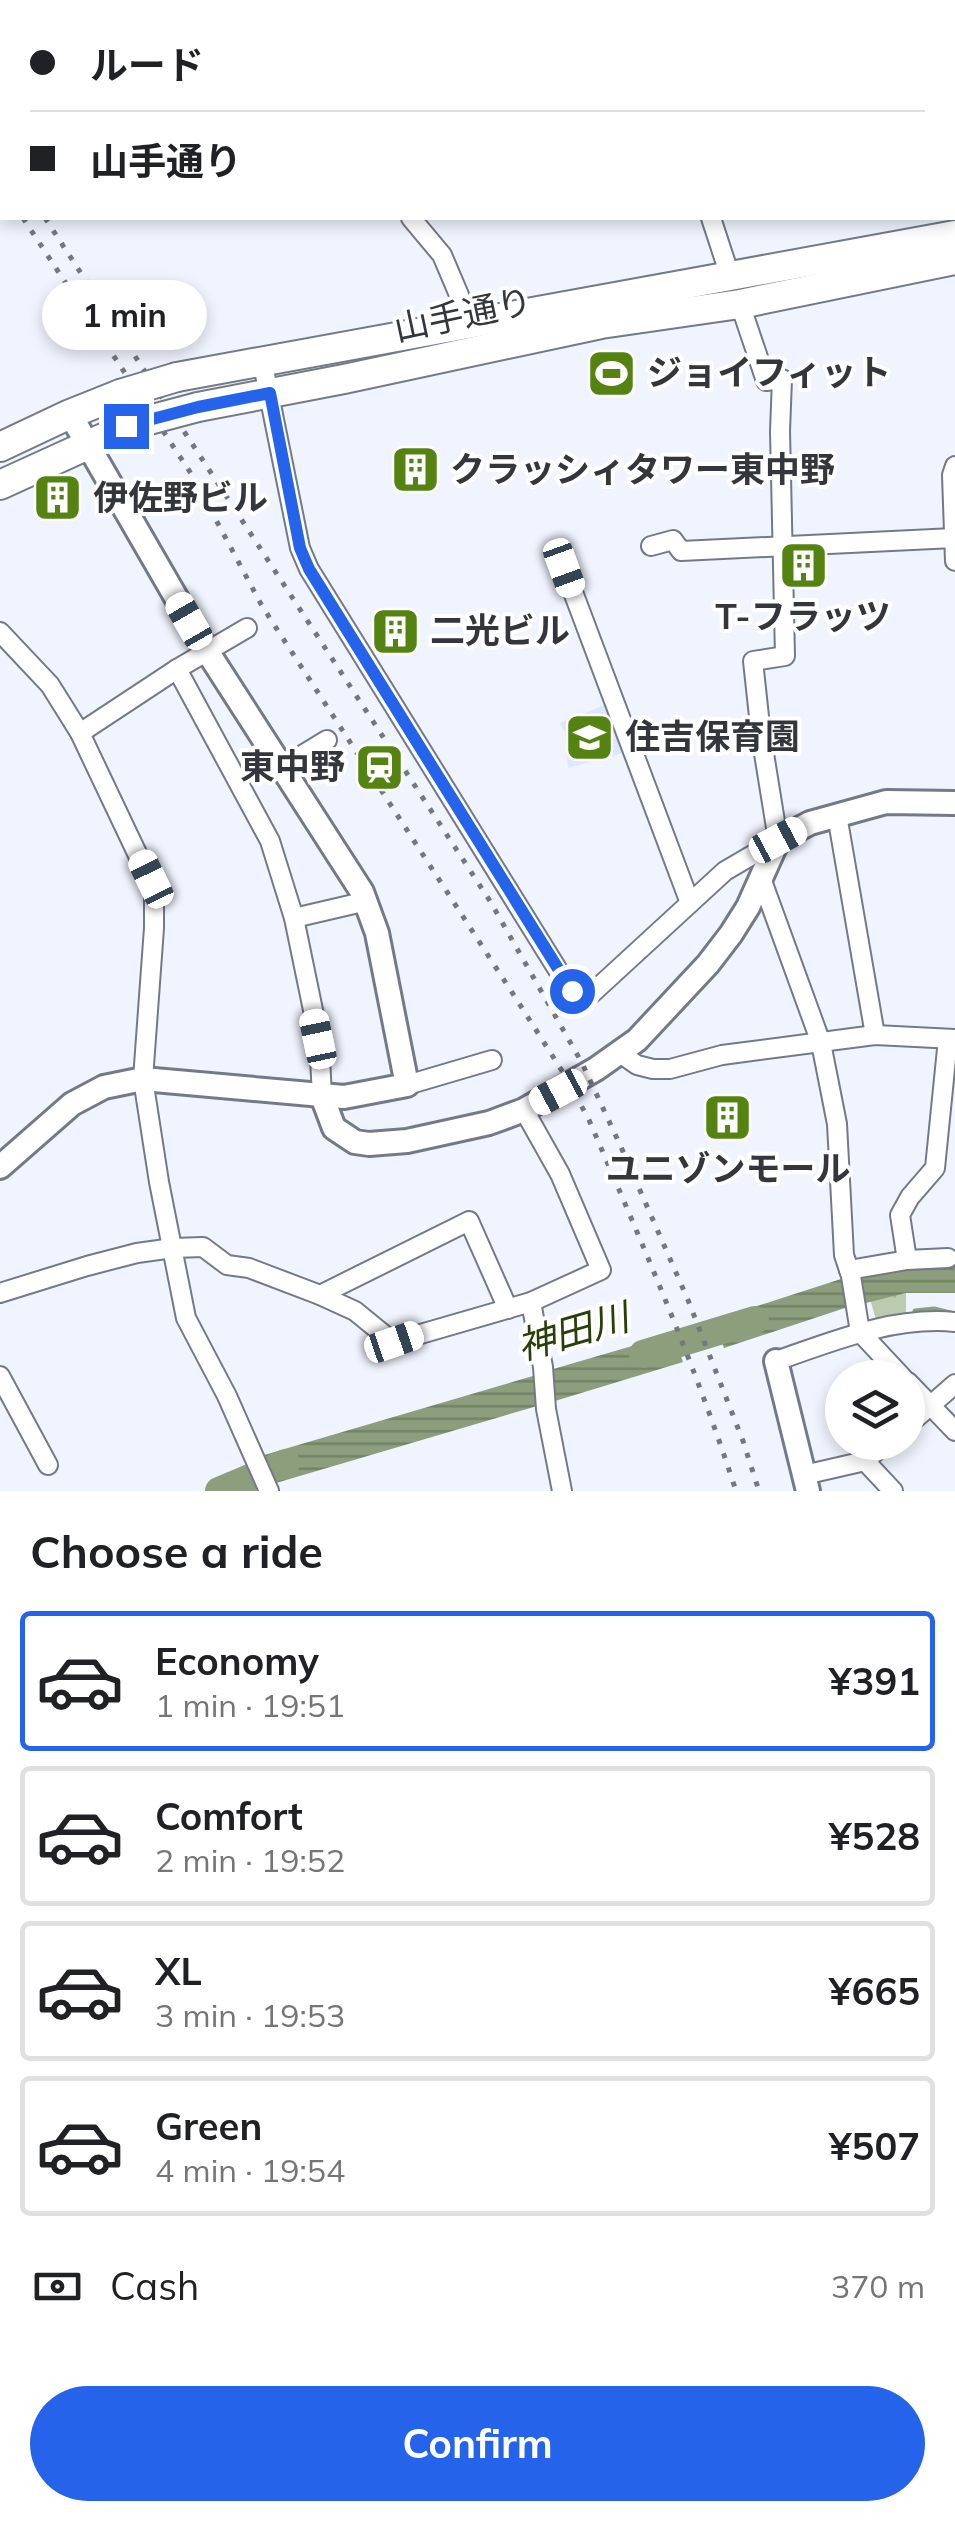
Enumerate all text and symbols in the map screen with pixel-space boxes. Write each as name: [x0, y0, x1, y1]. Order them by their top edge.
text: ルード: [90, 41, 204, 89]
text: 山手通り: [90, 137, 242, 185]
street label: 山手通り: [390, 278, 536, 350]
callout: 1 min: [44, 281, 208, 351]
text: 1 min: [82, 295, 167, 335]
sports icon: ジョイフィット: [586, 347, 638, 399]
place label: ジョイフィット: [647, 350, 891, 394]
route end: [104, 404, 149, 449]
building icon: クラッシィタワー東中野: [389, 444, 441, 496]
place label: クラッシィタワー東中野: [450, 447, 835, 491]
building icon: 伊佐野ビル: [32, 472, 84, 524]
place label: 伊佐野ビル: [93, 475, 268, 519]
car: [540, 535, 588, 601]
building icon: T-フラッツ: [777, 539, 829, 591]
car: [161, 588, 217, 654]
place label: T-フラッツ: [715, 594, 891, 638]
building icon: 二光ビル: [369, 605, 421, 657]
place label: 二光ビル: [430, 608, 570, 652]
school or university icon: 住吉保育園: [564, 711, 616, 763]
place label: 住吉保育園: [625, 714, 800, 758]
station icon: 東中野: [354, 741, 406, 793]
place label: 東中野: [240, 744, 345, 788]
car: [744, 813, 812, 867]
car: [124, 845, 178, 913]
route start: [550, 969, 595, 1014]
car: [297, 1007, 339, 1071]
car: [524, 1065, 592, 1119]
building icon: ユニゾンモール: [702, 1091, 754, 1143]
place label: ユニゾンモール: [605, 1146, 851, 1190]
water label: 神田川: [511, 1291, 638, 1370]
car: [361, 1318, 427, 1366]
map controls: [825, 1360, 925, 1460]
button: layers: [825, 1360, 925, 1460]
text: Choose a ride: [30, 1523, 323, 1579]
icon: car: [35, 1636, 125, 1726]
text: Economy: [155, 1637, 319, 1685]
text: ¥391: [829, 1657, 920, 1705]
text: 1 min · 19:51: [155, 1685, 345, 1725]
icon: car: [35, 1791, 125, 1881]
text: Comfort: [155, 1792, 303, 1840]
text: ¥528: [829, 1812, 920, 1860]
text: 2 min · 19:52: [155, 1840, 345, 1880]
icon: car: [35, 1946, 125, 2036]
text: XL: [155, 1947, 202, 1995]
text: ¥665: [829, 1967, 920, 2015]
text: 3 min · 19:53: [155, 1995, 345, 2035]
icon: car: [35, 2101, 125, 2191]
text: Green: [155, 2102, 262, 2150]
text: ¥507: [829, 2122, 920, 2170]
text: 4 min · 19:54: [155, 2150, 345, 2190]
icon: cash: [30, 2259, 85, 2314]
text: Cash: [110, 2262, 199, 2310]
text: 370 m: [831, 2266, 925, 2306]
button: Confirm: [30, 2386, 925, 2501]

